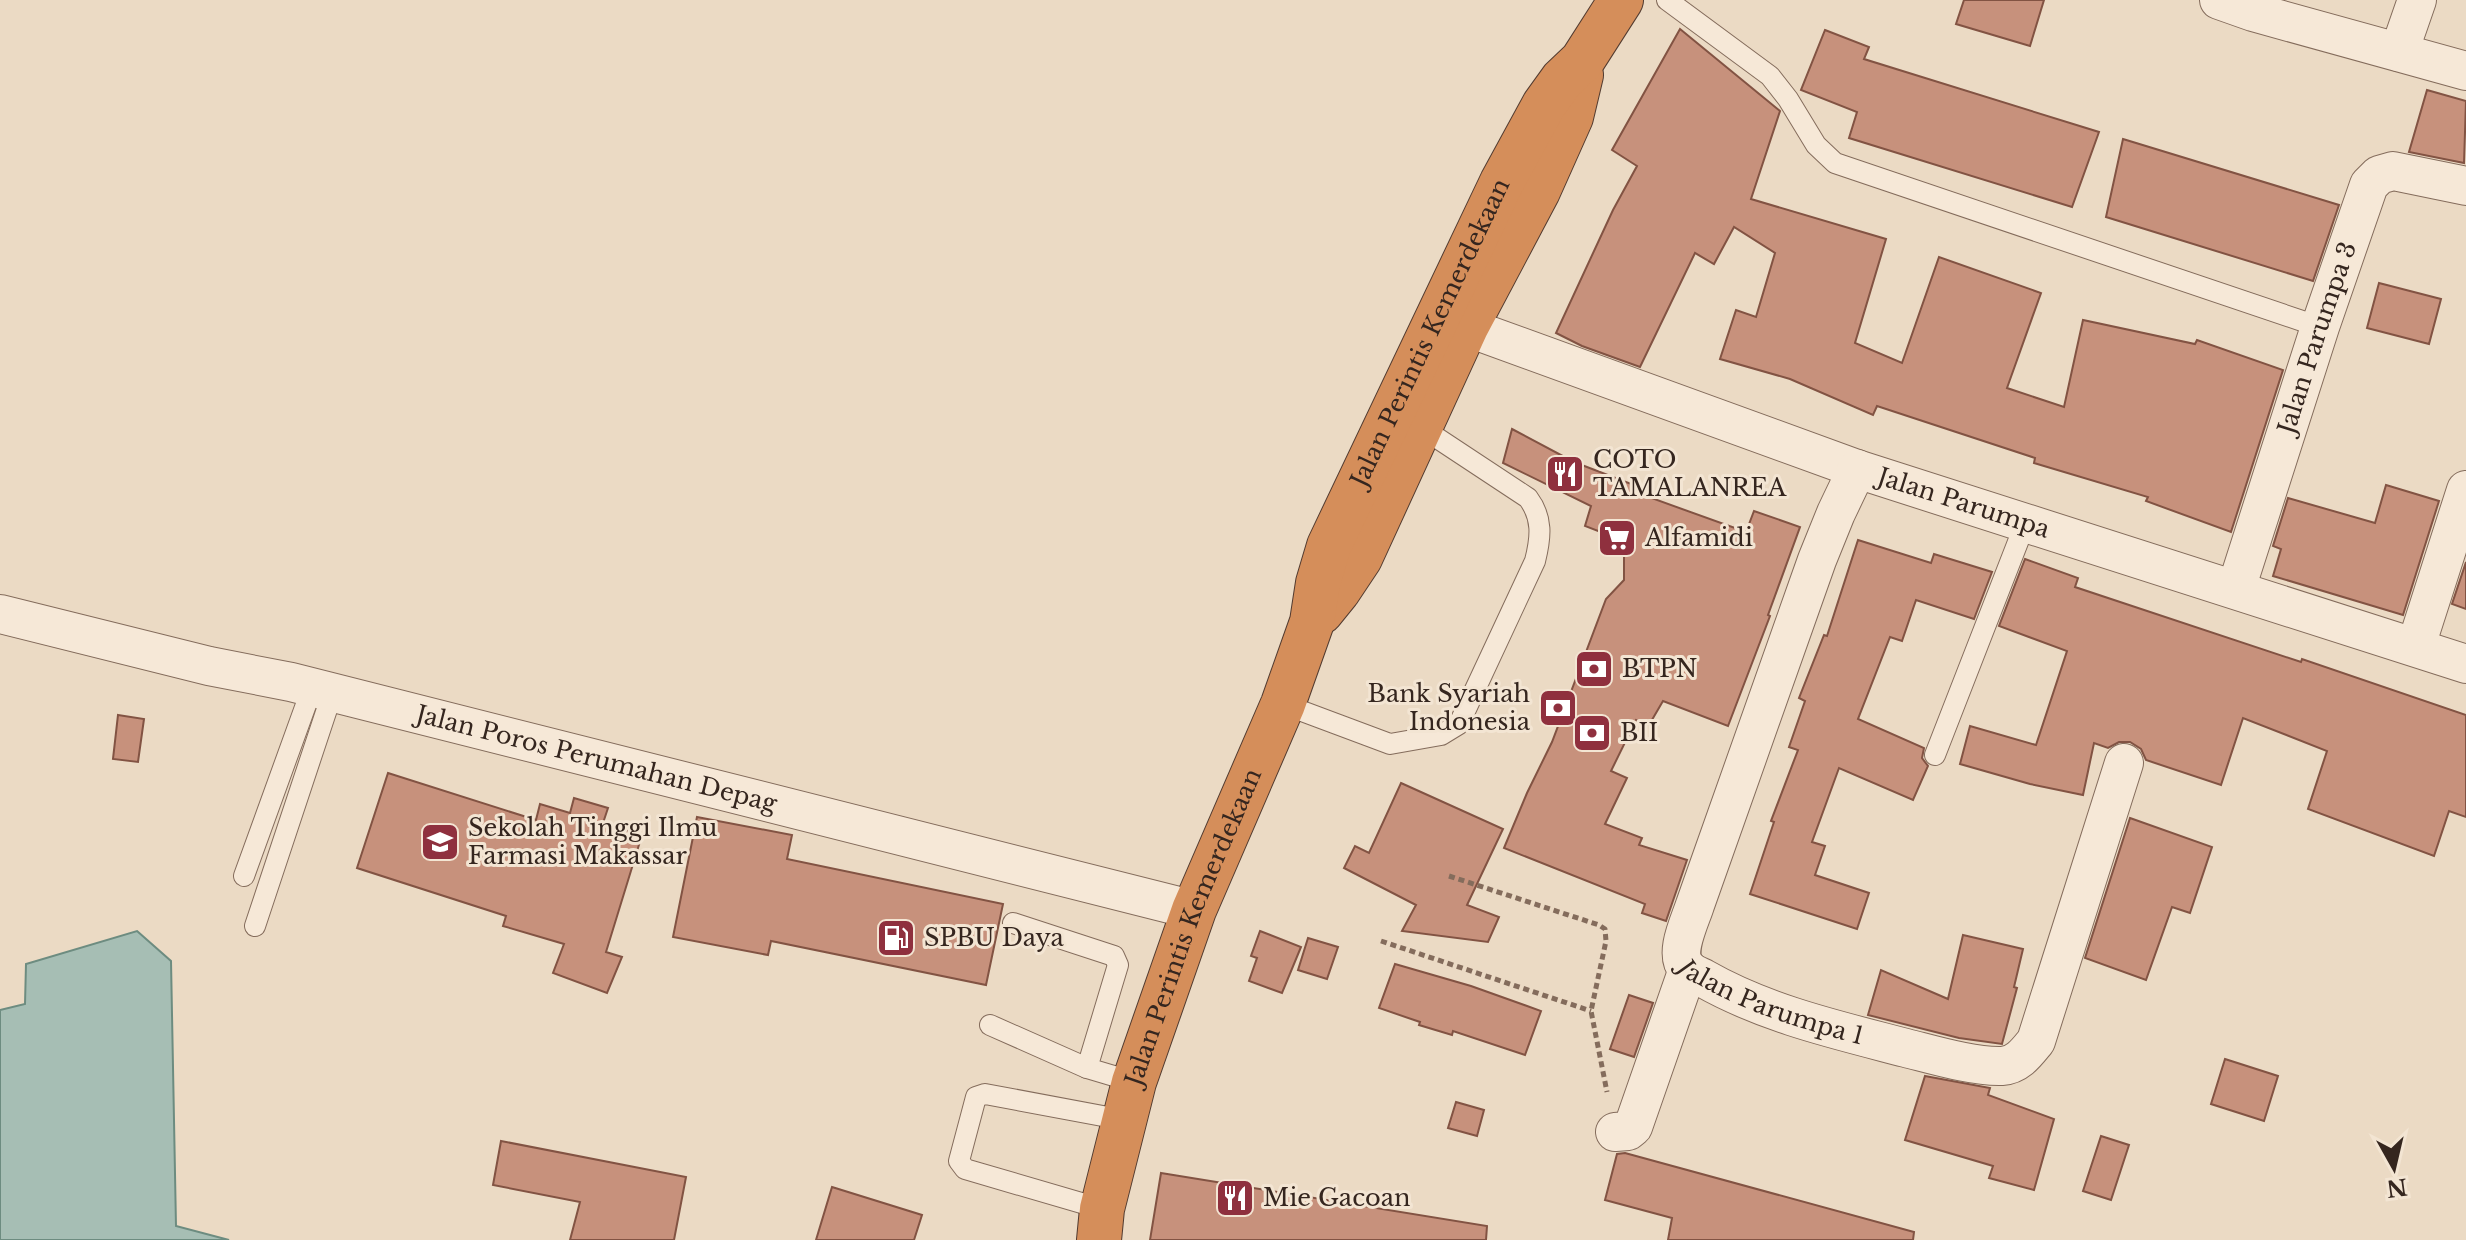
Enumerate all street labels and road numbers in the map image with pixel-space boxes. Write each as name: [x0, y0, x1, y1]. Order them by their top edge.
street label: Jalan Perintis Kemerdekaan: [1343, 174, 1516, 494]
street label: Jalan Parumpa 3: [2271, 238, 2362, 440]
street label: Jalan Parumpa: [1871, 461, 2054, 544]
street label: Jalan Poros Perumahan Depag: [410, 698, 781, 818]
street label: Jalan Perintis Kemerdekaan: [1118, 764, 1267, 1092]
street label: Jalan Parumpa 1: [1670, 952, 1867, 1050]

